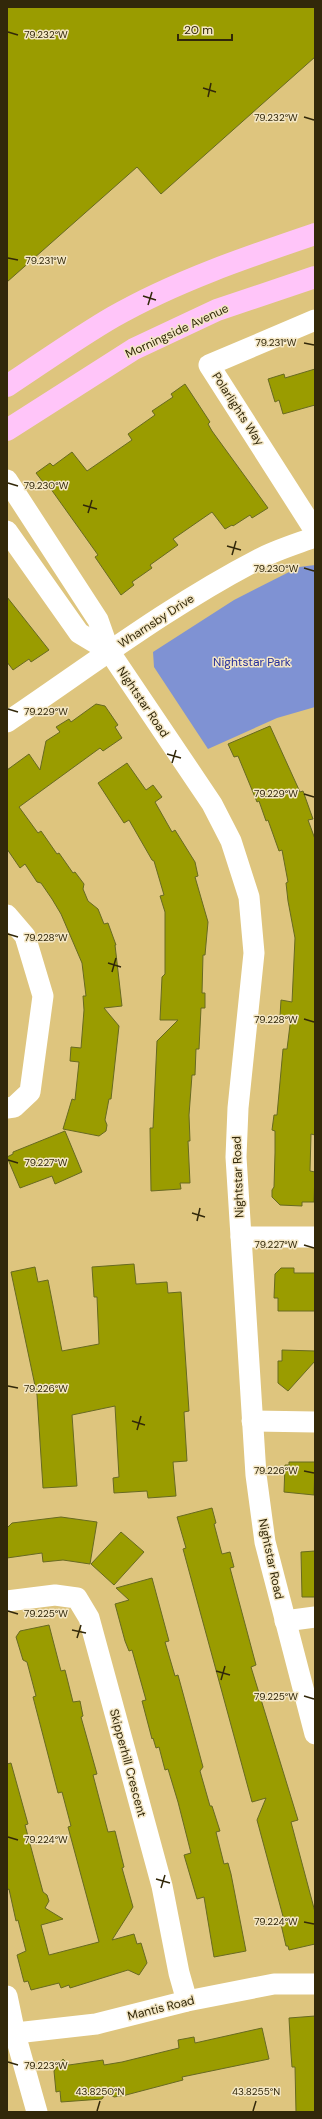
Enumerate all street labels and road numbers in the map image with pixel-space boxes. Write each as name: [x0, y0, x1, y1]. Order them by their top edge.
street label: Morningside Avenue: [123, 300, 231, 362]
street label: Polarlights Way: [208, 369, 268, 449]
street label: Wharnsby Drive: [115, 590, 197, 652]
street label: Nightstar Road: [113, 664, 173, 740]
street label: Nightstar Road: [229, 1136, 247, 1218]
street label: Nightstar Road: [255, 1517, 287, 1601]
street label: Skipperhill Crescent: [106, 1707, 150, 1819]
street label: Mantis Road: [126, 1992, 196, 2024]

